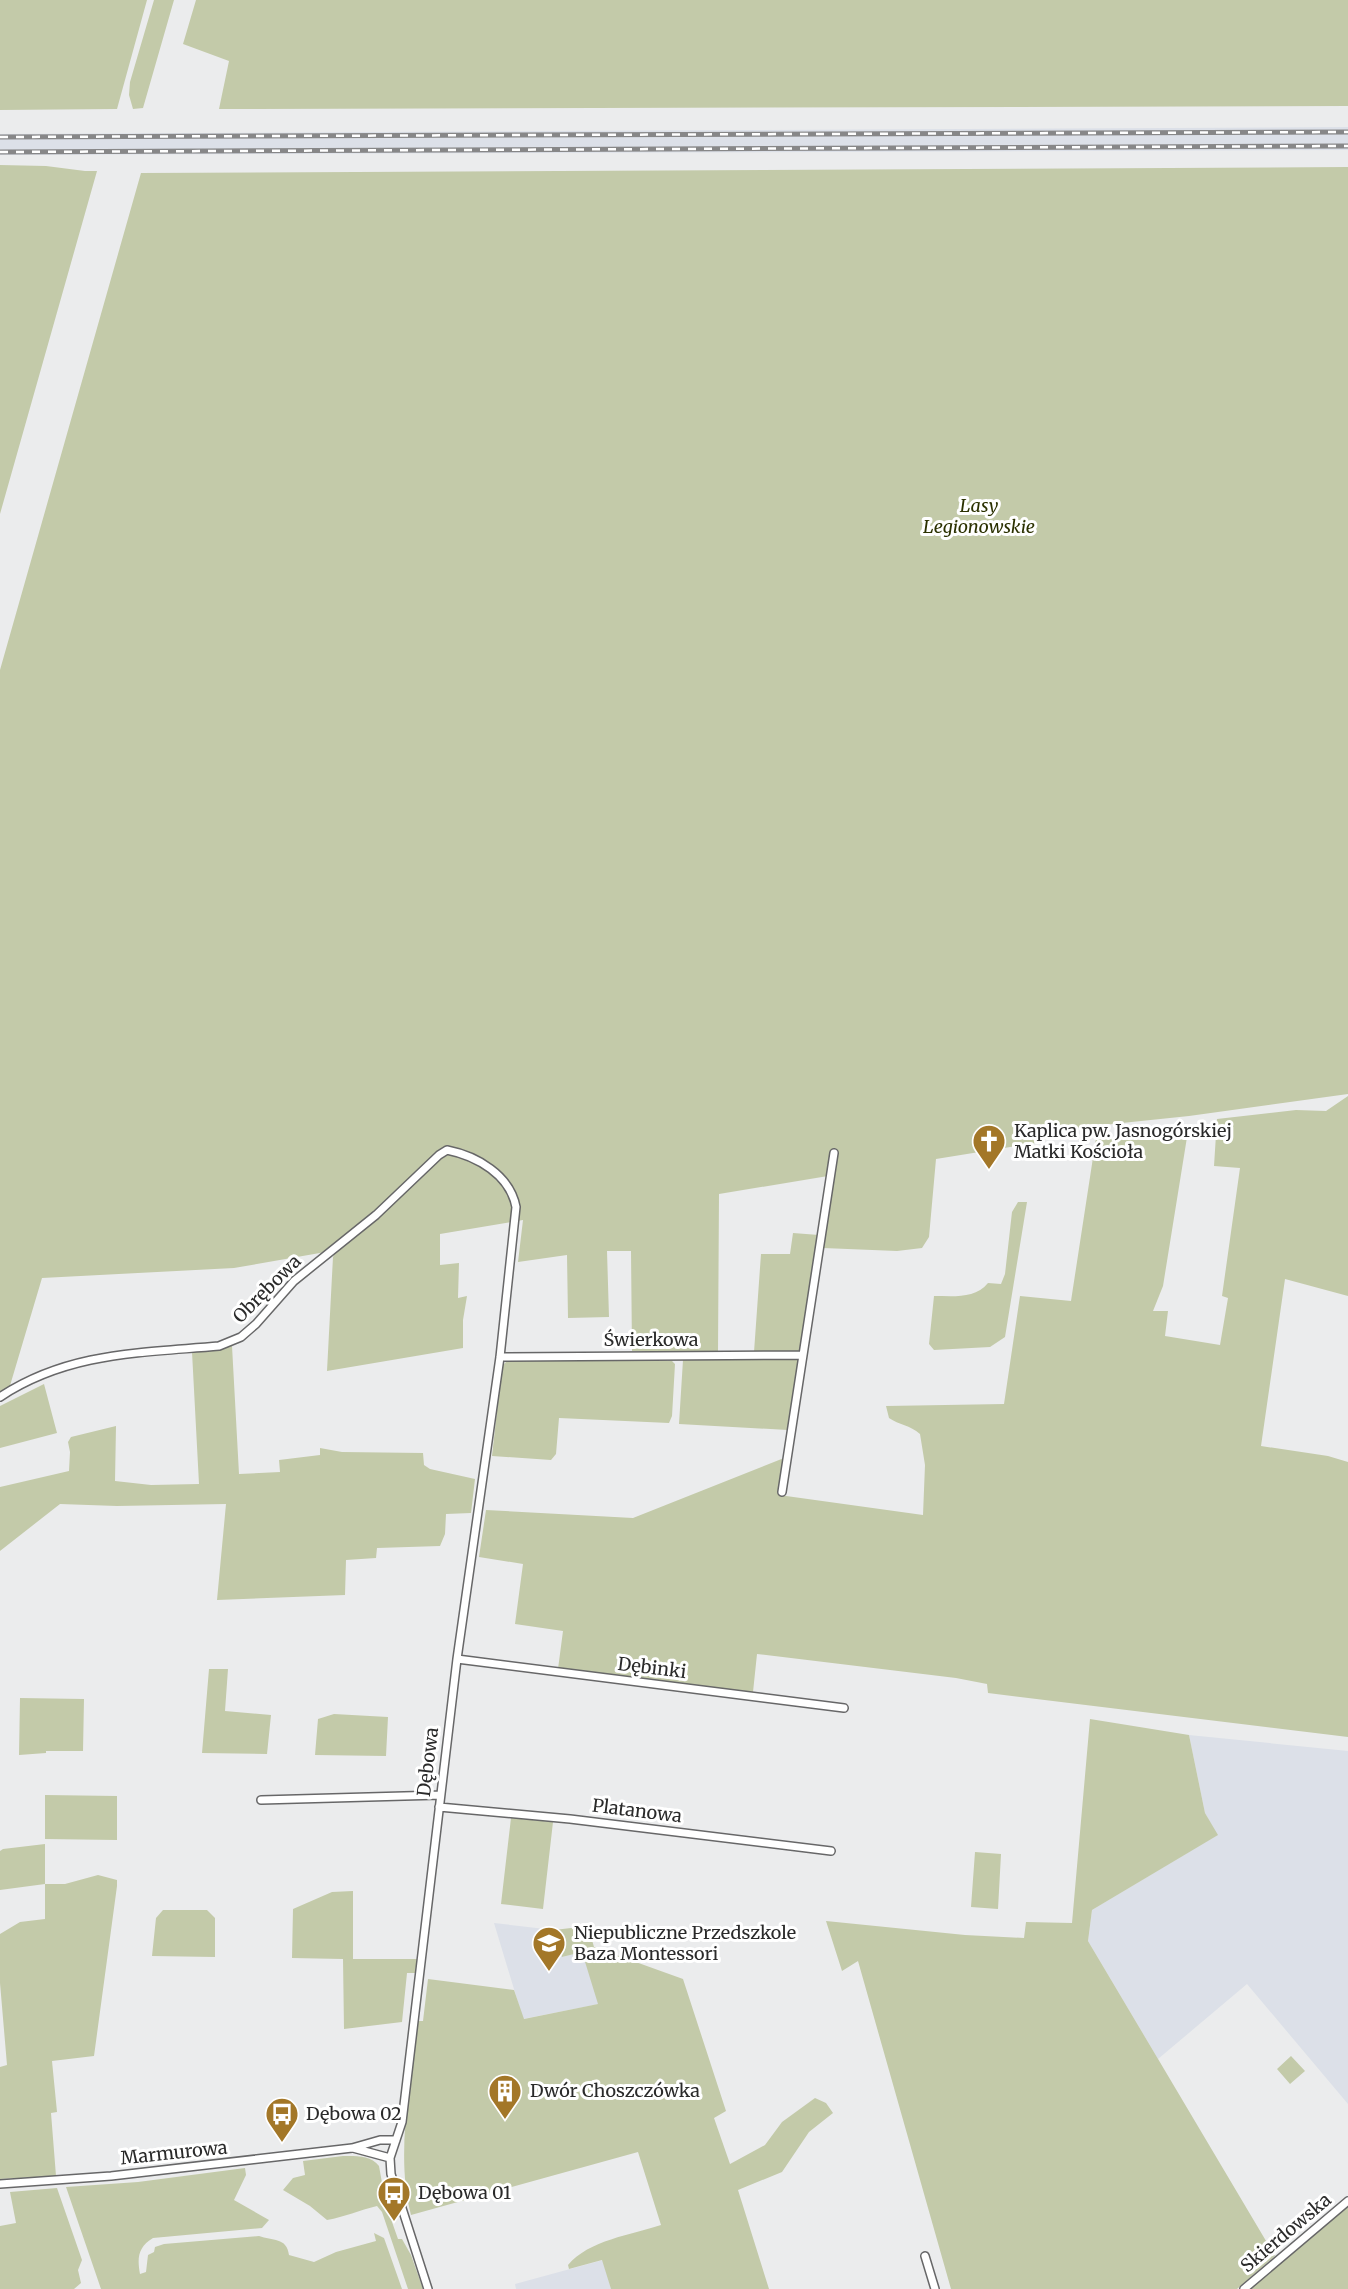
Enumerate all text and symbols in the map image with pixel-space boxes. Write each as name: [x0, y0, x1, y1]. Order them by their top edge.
park label: Lasy Legionowskie: [923, 494, 1035, 538]
place label: Kaplica pw. Jasnogórskiej Matki Kościoła: [1014, 1119, 1232, 1163]
church icon: Kaplica pw. Jasnogórskiej Matki Kościoła: [970, 1122, 1008, 1171]
street label: Obrębowa: [228, 1249, 306, 1328]
street label: Świerkowa: [604, 1328, 699, 1351]
street label: Dębinki: [616, 1652, 688, 1683]
street label: Dębowa: [412, 1726, 443, 1798]
street label: Platanowa: [591, 1794, 684, 1827]
place label: Niepubliczne Przedszkole Baza Montessori: [574, 1921, 796, 1965]
school or university icon: Niepubliczne Przedszkole Baza Montessori: [530, 1924, 568, 1973]
building icon: Dwór Choszczówka: [486, 2072, 524, 2121]
place label: Dwór Choszczówka: [530, 2079, 700, 2102]
bus stop icon: Dębowa 02: [263, 2095, 301, 2144]
place label: Dębowa 02: [306, 2102, 402, 2125]
street label: Marmurowa: [119, 2135, 229, 2170]
bus stop icon: Dębowa 01: [375, 2174, 413, 2223]
place label: Dębowa 01: [418, 2181, 511, 2204]
street label: Skierdowska: [1236, 2188, 1336, 2277]

